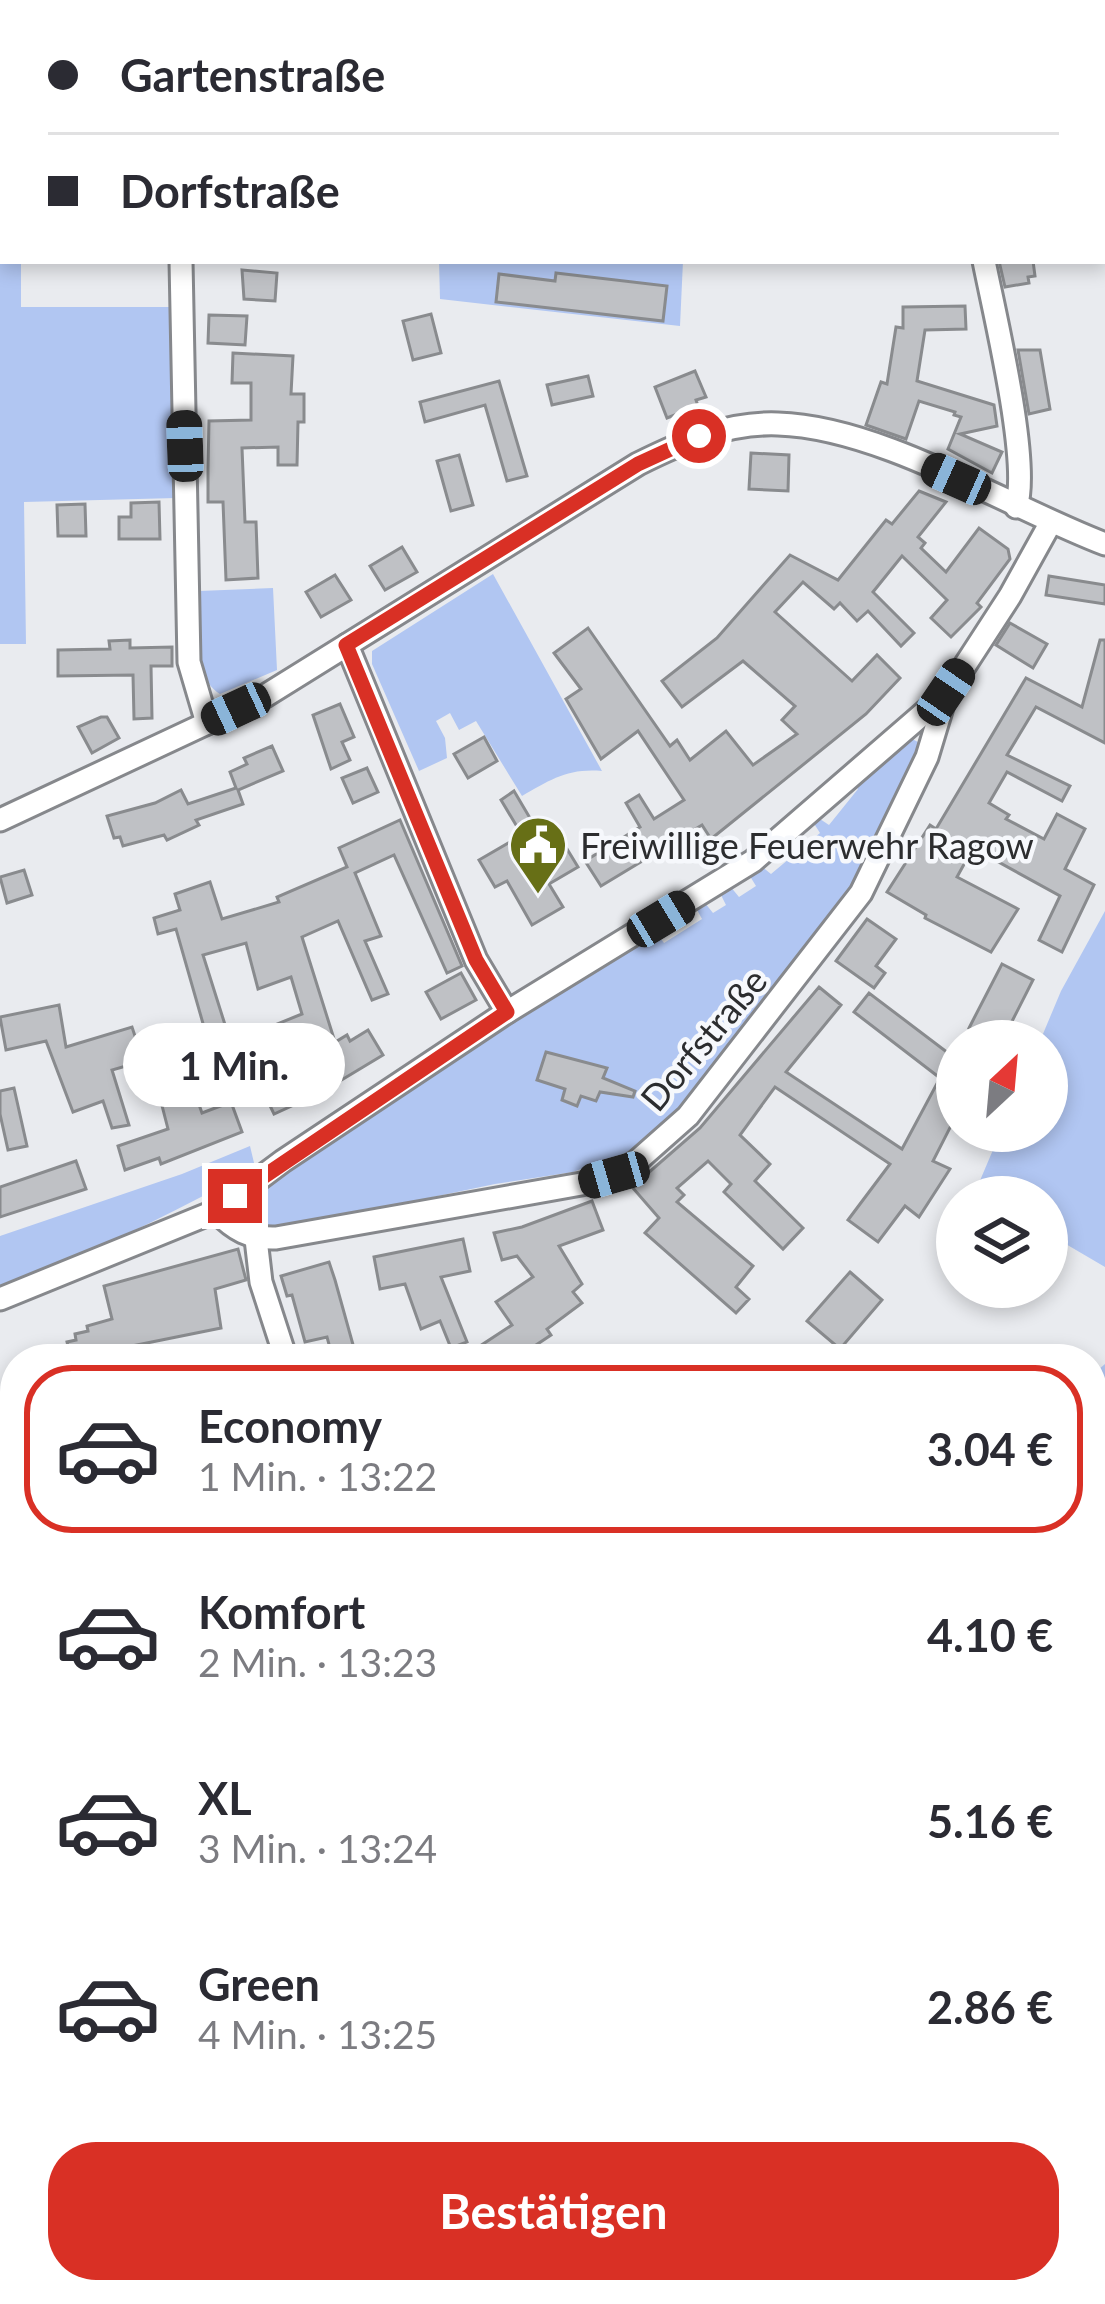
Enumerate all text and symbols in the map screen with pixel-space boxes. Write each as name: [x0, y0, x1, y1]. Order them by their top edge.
text: Gartenstraße: [120, 48, 385, 102]
text: Dorfstraße: [120, 164, 340, 218]
car: [166, 409, 204, 483]
route start: [672, 409, 726, 463]
car: [916, 448, 996, 510]
car: [911, 652, 981, 732]
car: [196, 677, 276, 741]
public building icon: Freiwillige Feuerwehr Ragow: [507, 814, 569, 896]
place label: Freiwillige Feuerwehr Ragow: [580, 823, 1034, 867]
car: [621, 885, 701, 953]
street label: Dorfstraße: [631, 959, 775, 1119]
north arrow: [936, 1020, 1068, 1152]
map controls: [936, 1020, 1068, 1308]
callout: 1 Min.: [124, 1022, 346, 1106]
text: 1 Min.: [179, 1042, 289, 1088]
car: [574, 1148, 654, 1202]
route end: [208, 1169, 262, 1223]
button: layers: [936, 1176, 1068, 1308]
icon: car: [54, 1395, 162, 1503]
text: Economy: [198, 1399, 382, 1453]
text: 3.04 €: [927, 1422, 1053, 1476]
text: 1 Min. · 13:22: [198, 1453, 437, 1499]
icon: car: [54, 1581, 162, 1689]
text: Komfort: [198, 1585, 365, 1639]
text: 4.10 €: [927, 1608, 1053, 1662]
text: 2 Min. · 13:23: [198, 1639, 437, 1685]
icon: car: [54, 1767, 162, 1875]
text: XL: [198, 1771, 252, 1825]
text: 5.16 €: [927, 1794, 1053, 1848]
text: 3 Min. · 13:24: [198, 1825, 437, 1871]
icon: car: [54, 1953, 162, 2061]
text: Green: [198, 1957, 320, 2011]
text: 2.86 €: [927, 1980, 1053, 2034]
text: 4 Min. · 13:25: [198, 2011, 437, 2057]
button: Bestätigen: [48, 2142, 1059, 2280]

